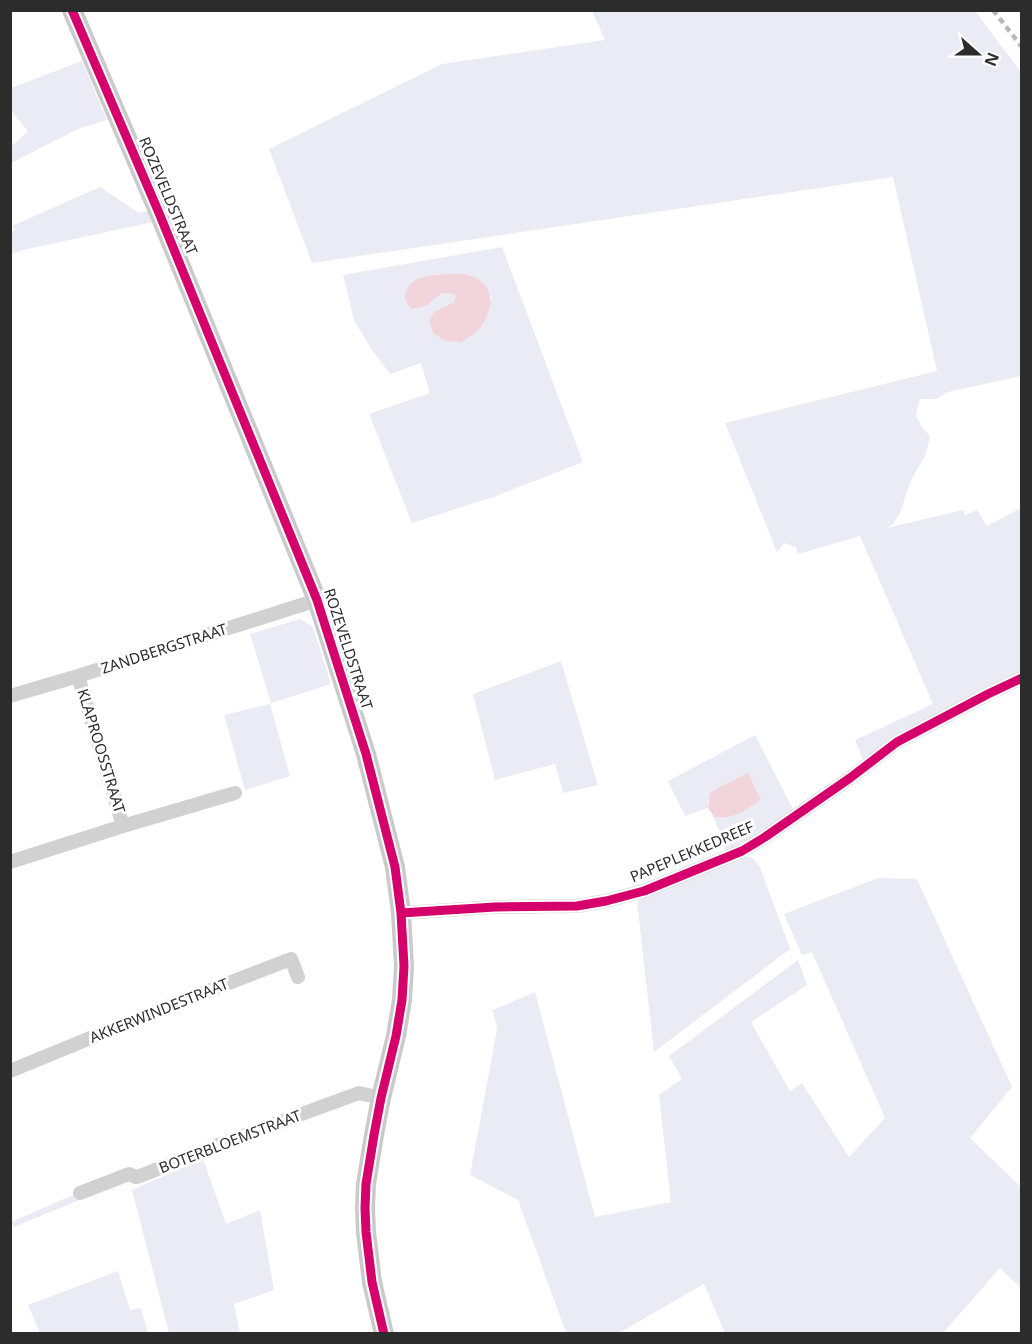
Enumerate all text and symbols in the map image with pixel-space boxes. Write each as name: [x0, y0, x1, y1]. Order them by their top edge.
north arrow: [948, 24, 1008, 84]
text: N: [979, 49, 1005, 69]
street label: ROZEVELDSTRAAT: [135, 134, 203, 258]
street label: ROZEVELDSTRAAT: [320, 586, 378, 712]
street label: ZANDBERGSTRAAT: [98, 618, 230, 678]
street label: KLAPROOSSTRAAT: [74, 686, 131, 816]
street label: PAPEPLEKKEDREEF: [627, 816, 757, 886]
street label: AKKERWINDESTRAAT: [86, 973, 232, 1047]
street label: BOTERBLOEMSTRAAT: [156, 1105, 304, 1177]

